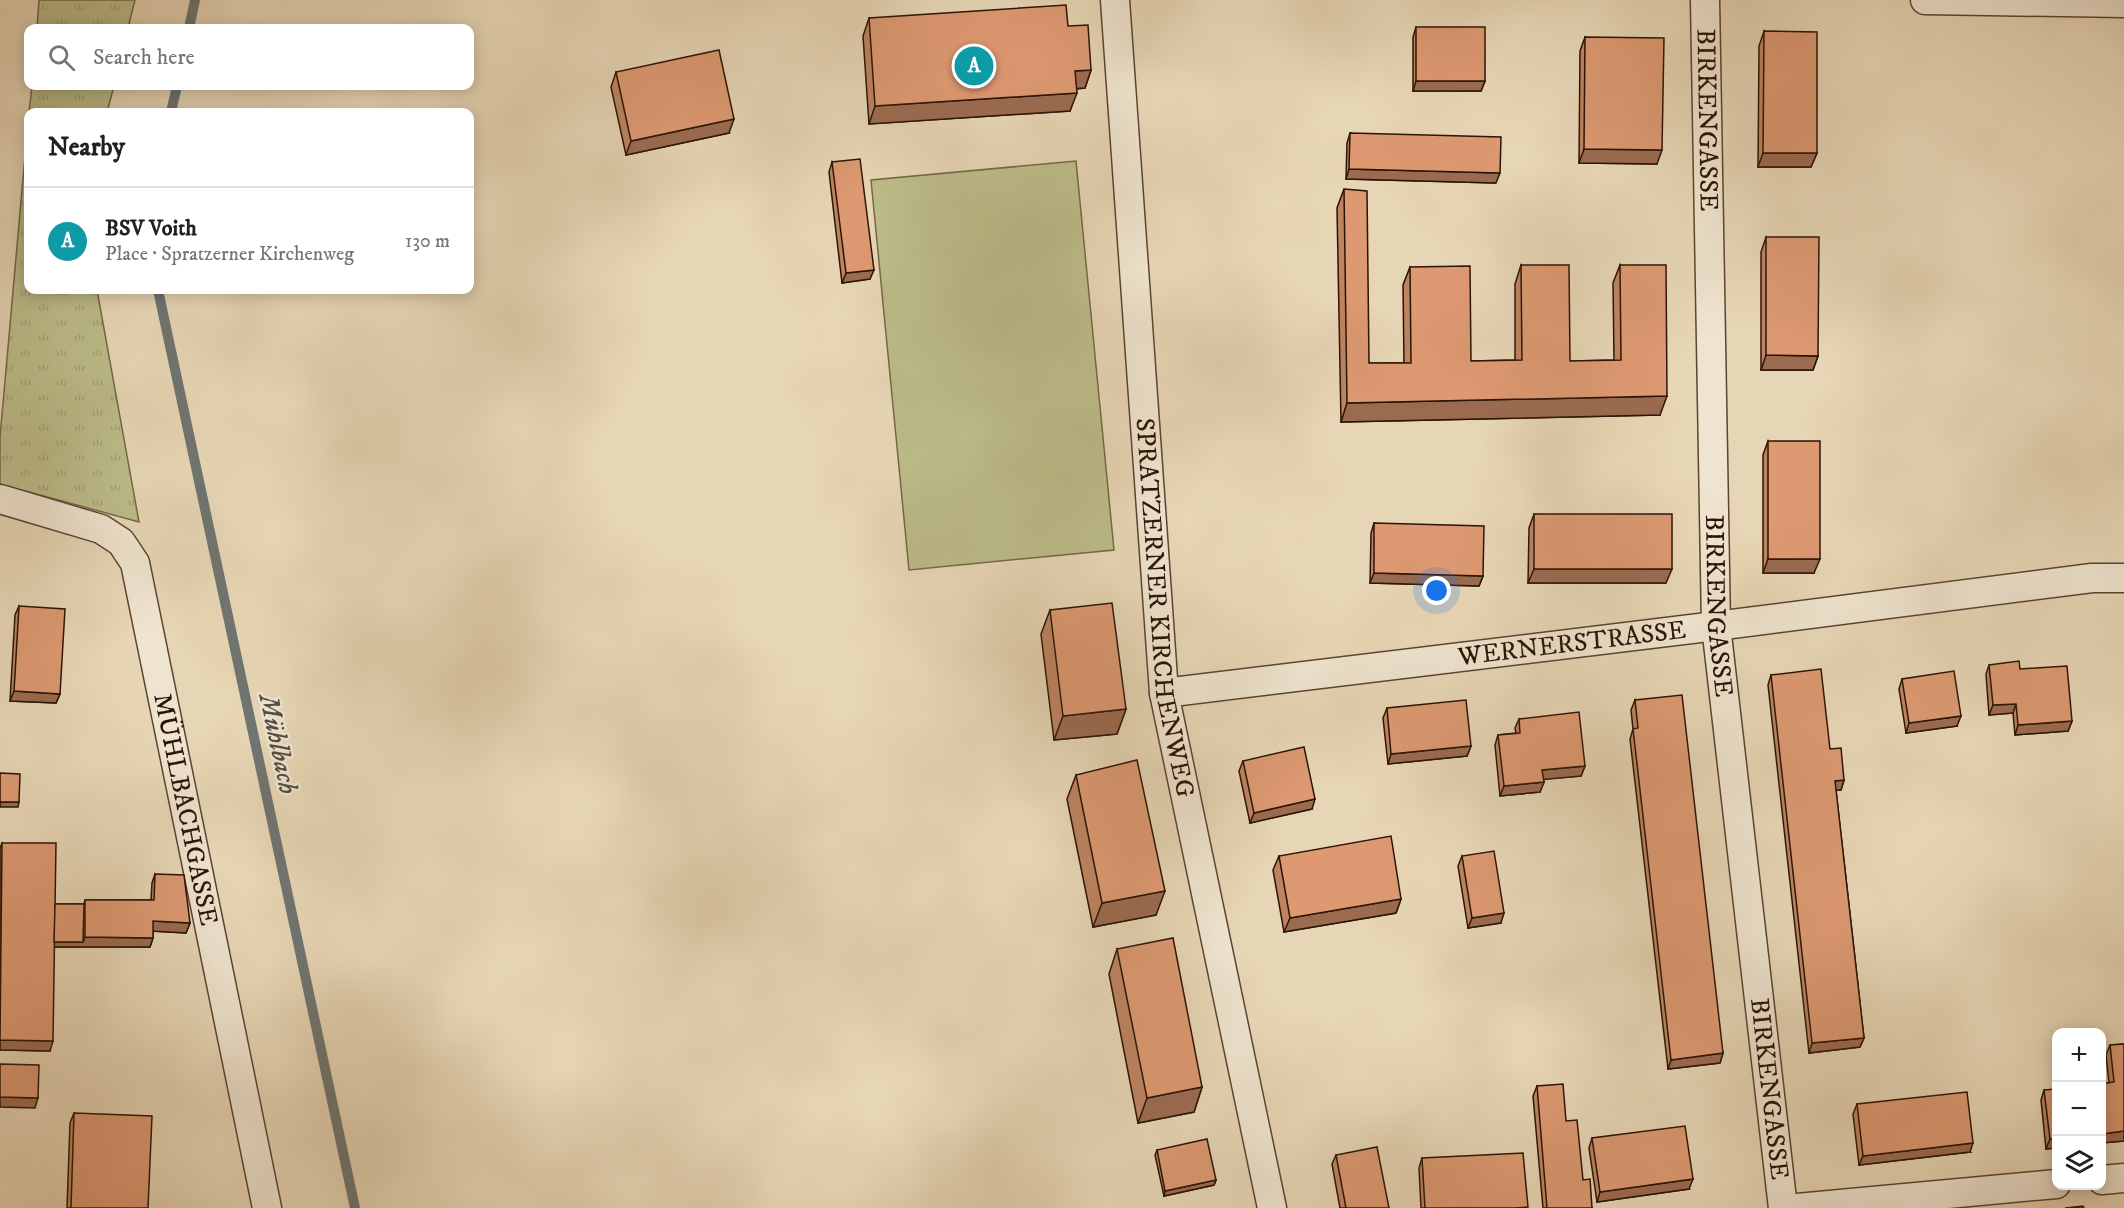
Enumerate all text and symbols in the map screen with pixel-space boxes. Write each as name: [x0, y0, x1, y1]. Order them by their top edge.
search box: [24, 24, 474, 90]
street label: BIRKENGASSE: [1689, 28, 1725, 212]
icon: search: [45, 41, 78, 74]
text: Search here: [93, 44, 195, 71]
pin: A: [954, 44, 994, 88]
text: Nearby: [48, 131, 125, 164]
text: BSV Voith: [105, 215, 197, 242]
text: A: [61, 229, 74, 254]
text: 130 m: [405, 229, 450, 254]
text: Place · Spratzerner Kirchenweg: [105, 242, 354, 267]
street label: SPRATZERNER KIRCHENWEG: [1128, 417, 1202, 800]
street label: BIRKENGASSE: [1698, 514, 1741, 699]
your location: [1422, 576, 1451, 605]
street label: WERNERSTRASSE: [1455, 613, 1688, 674]
water label: Mühlbach: [250, 689, 305, 797]
street label: MÜHLBACHGASSE: [146, 690, 225, 929]
street label: BIRKENGASSE: [1742, 996, 1796, 1181]
map controls: [2052, 1028, 2106, 1190]
button: +: [2052, 1028, 2106, 1082]
button: −: [2052, 1082, 2106, 1136]
button: layers: [2052, 1136, 2106, 1190]

